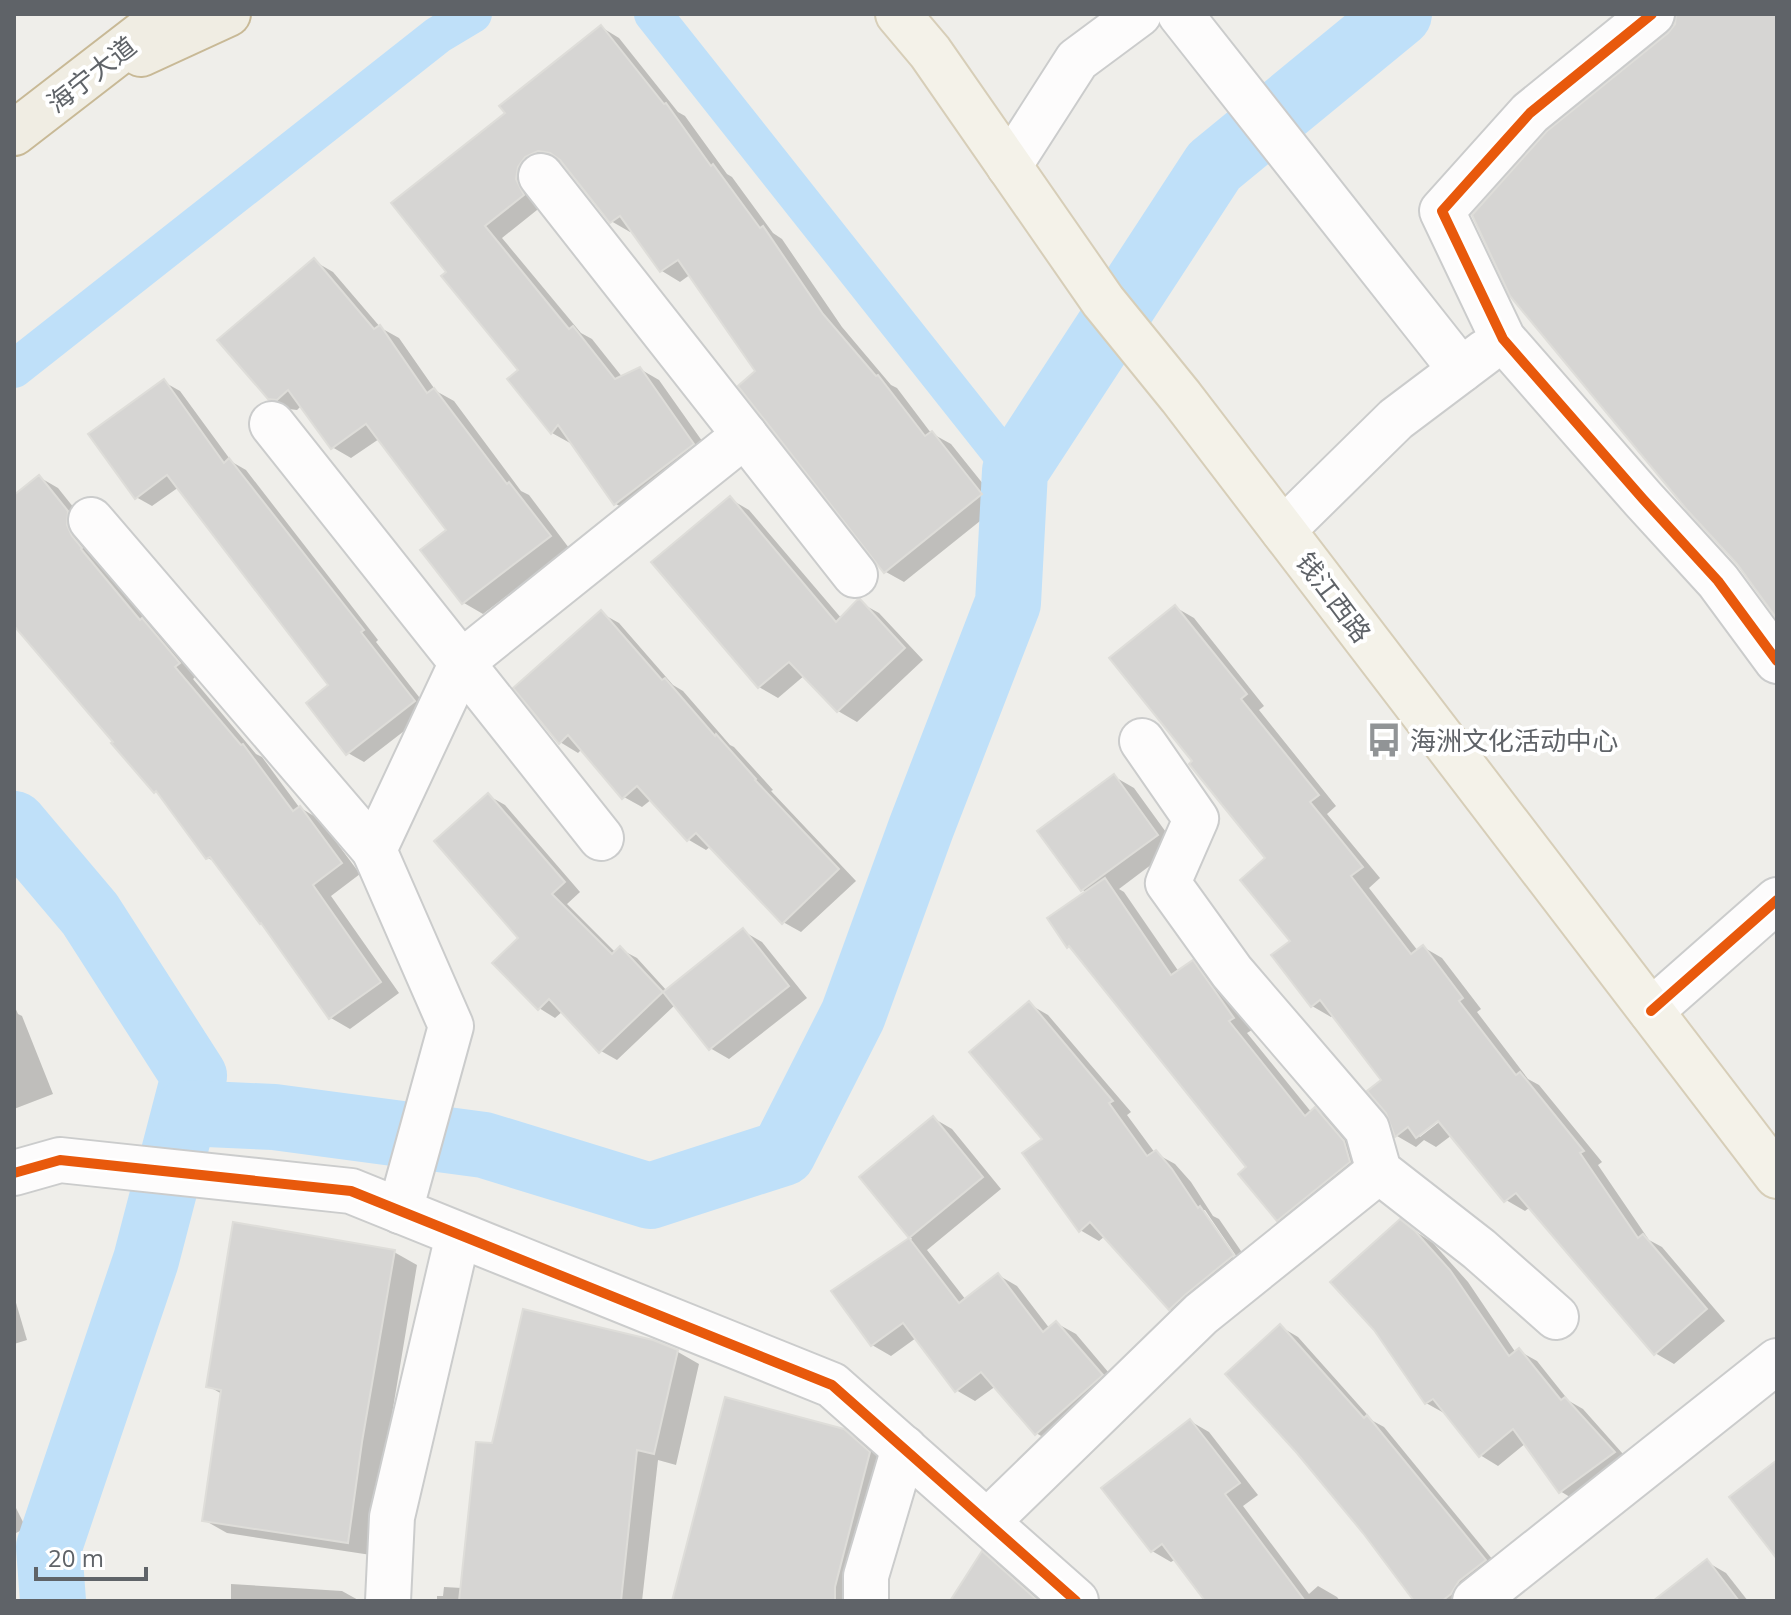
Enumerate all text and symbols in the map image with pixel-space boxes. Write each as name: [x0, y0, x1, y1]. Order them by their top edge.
street label: 海宁大道: [39, 28, 143, 120]
street label: 钱江西路: [1288, 545, 1380, 649]
bus stop icon: 海洲文化活动中心: [1365, 721, 1403, 759]
place label: 海洲文化活动中心: [1410, 722, 1618, 758]
scale bar: [36, 1531, 146, 1581]
text: 20 m: [48, 1541, 104, 1574]

